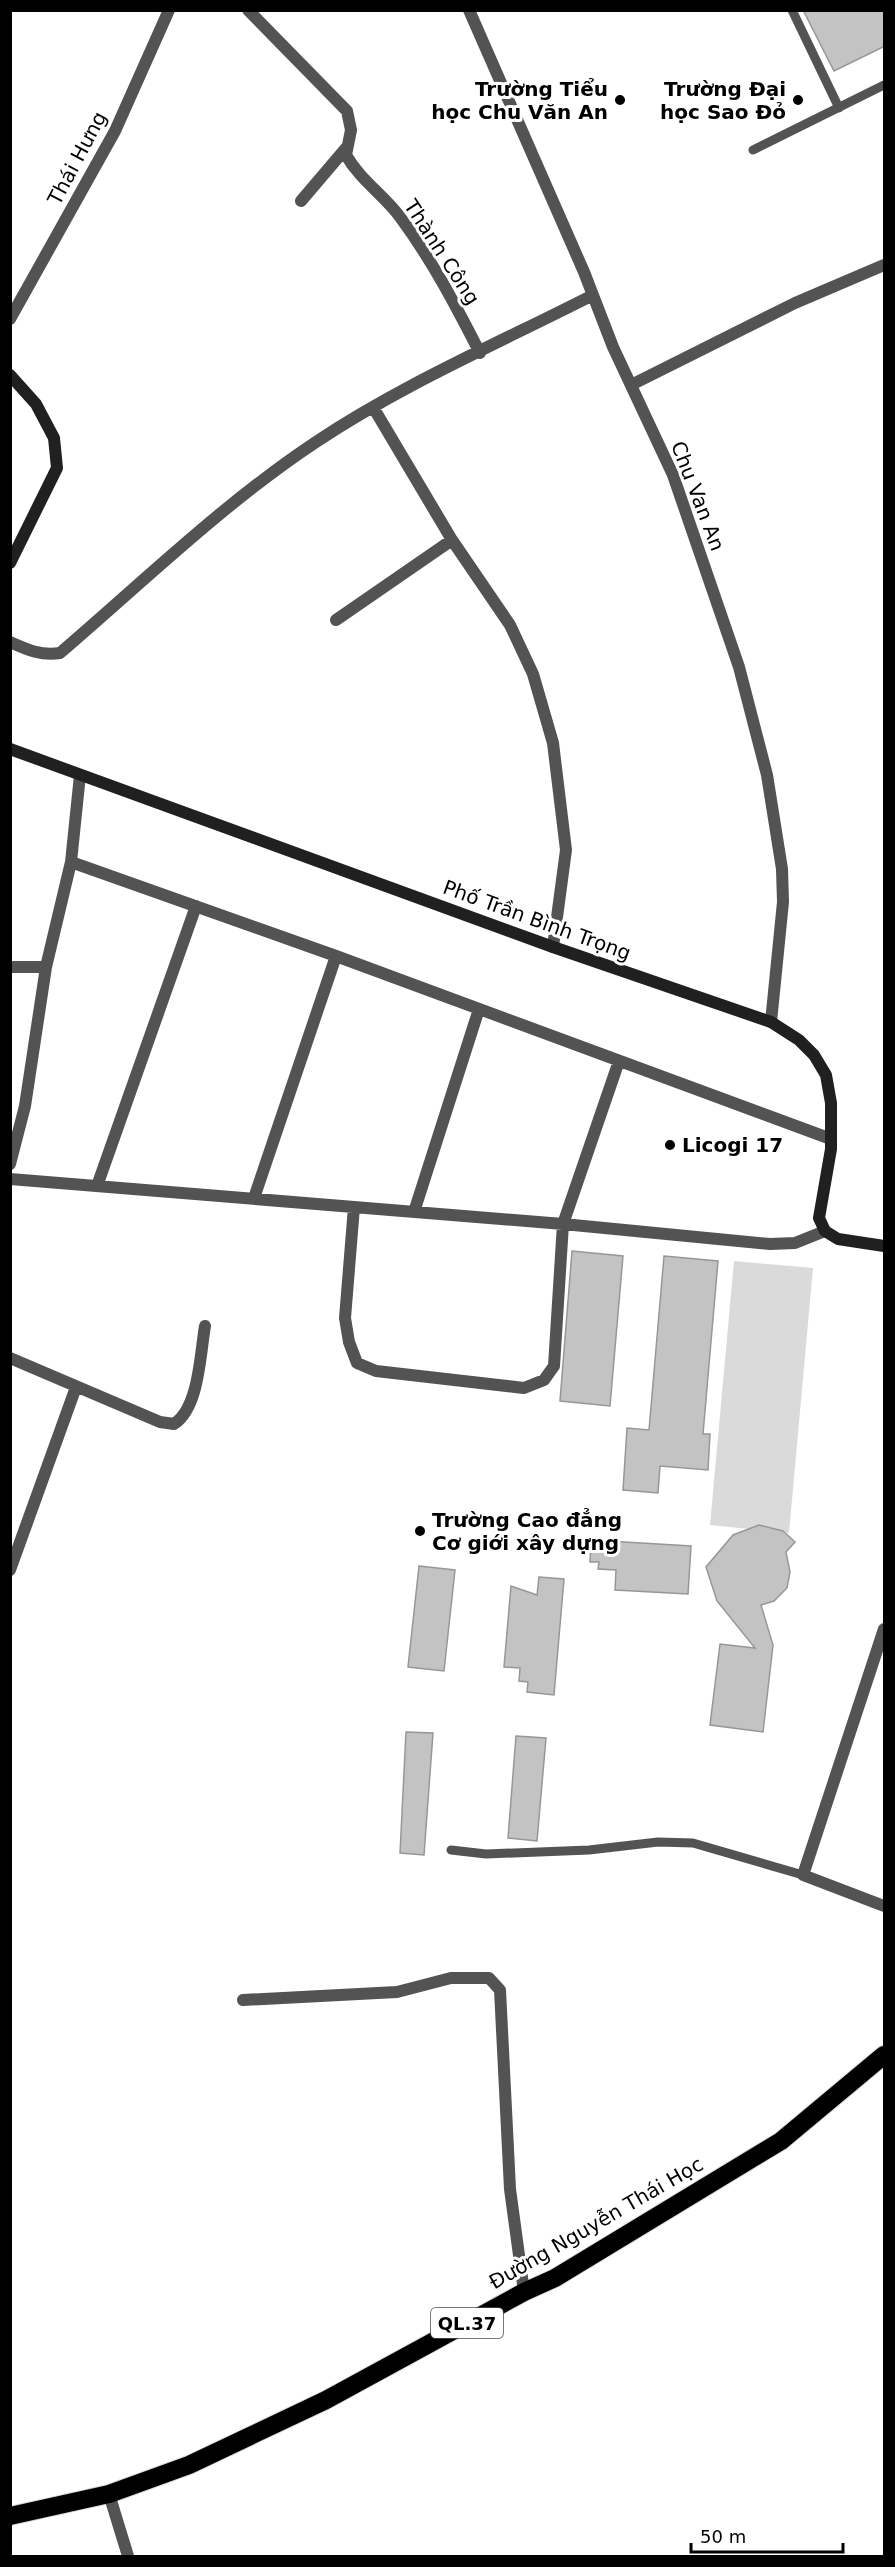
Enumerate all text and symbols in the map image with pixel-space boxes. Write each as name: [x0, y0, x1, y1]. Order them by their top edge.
place label: Trường Tiểu học Chu Văn An: [431, 77, 608, 124]
place label: Trường Đại học Sao Đỏ: [660, 77, 786, 124]
marker: Trường Tiểu học Chu Văn An: [613, 93, 627, 107]
marker: Trường Đại học Sao Đỏ: [791, 93, 805, 107]
street label: Thái Hưng: [42, 107, 112, 210]
street label: Thành Công: [399, 194, 485, 309]
street label: Chu Van An: [666, 438, 730, 554]
street label: Phố Trần Bình Trọng: [440, 875, 634, 965]
place label: Licogi 17: [682, 1133, 783, 1157]
marker: Licogi 17: [663, 1138, 677, 1152]
place label: Trường Cao đẳng Cơ giới xây dựng: [432, 1508, 622, 1555]
marker: Trường Cao đẳng Cơ giới xây dựng: [413, 1524, 427, 1538]
street label: Đường Nguyễn Thái Học: [485, 2152, 707, 2294]
road number: QL.37: [431, 2308, 503, 2338]
scale bar: [691, 2516, 842, 2554]
text: 50 m: [700, 2526, 746, 2547]

